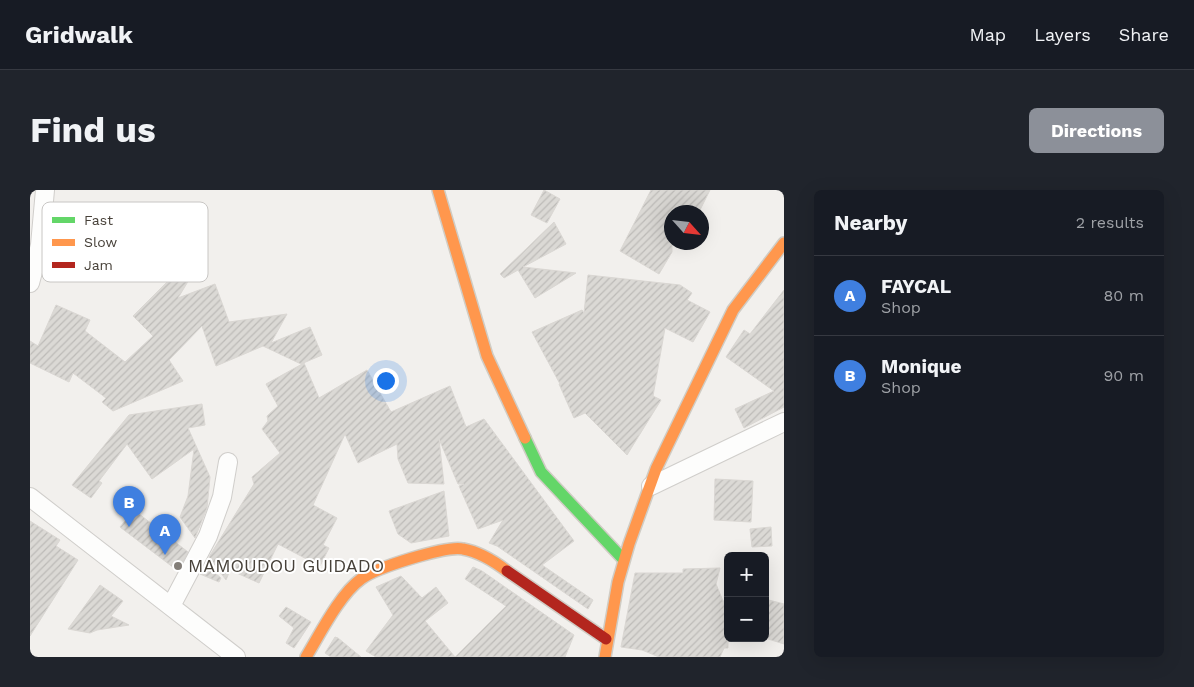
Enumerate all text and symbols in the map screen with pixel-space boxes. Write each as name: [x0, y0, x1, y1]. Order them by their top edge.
text: Gridwalk: [25, 21, 133, 49]
text: Map: [969, 24, 1006, 45]
text: Layers: [1034, 24, 1091, 45]
text: Share: [1119, 24, 1169, 45]
button: Directions: [1029, 108, 1164, 153]
text: Find us: [30, 109, 156, 151]
legend: [42, 202, 208, 282]
north arrow: [664, 205, 709, 250]
text: Nearby: [834, 210, 907, 235]
text: Fast: [84, 212, 113, 228]
text: 2 results: [1076, 213, 1144, 232]
text: Slow: [84, 234, 117, 250]
text: Jam: [84, 257, 113, 273]
text: FAYCAL: [881, 275, 951, 298]
text: A: [845, 286, 855, 305]
text: 80 m: [1103, 286, 1144, 305]
text: Shop: [881, 298, 921, 317]
text: Monique: [881, 355, 962, 378]
text: B: [845, 366, 855, 385]
text: 90 m: [1103, 366, 1144, 385]
your location: [373, 368, 399, 394]
text: Shop: [881, 378, 921, 397]
pin: B: [113, 486, 145, 527]
pin: A: [149, 514, 181, 555]
map controls: [724, 552, 769, 642]
button: +: [724, 552, 769, 597]
place label: MAMOUDOU GUIDADO: [188, 555, 384, 576]
marker: MAMOUDOU GUIDADO: [172, 560, 184, 572]
button: −: [724, 597, 769, 642]

